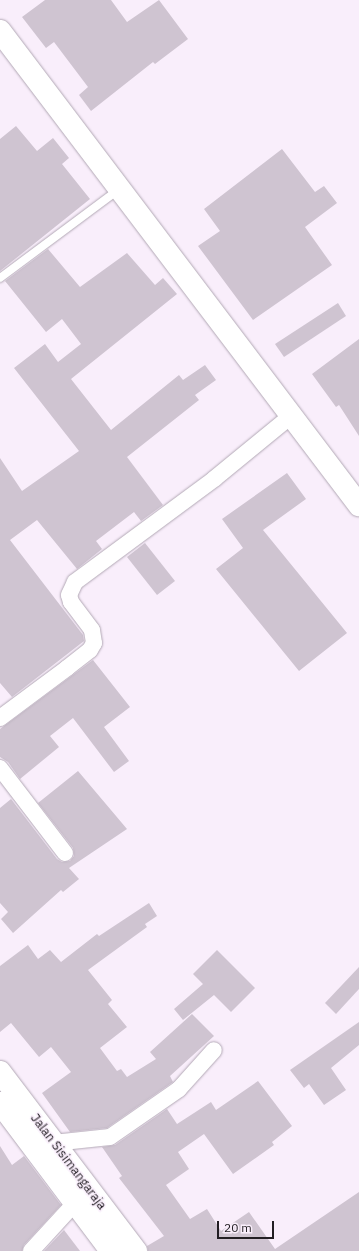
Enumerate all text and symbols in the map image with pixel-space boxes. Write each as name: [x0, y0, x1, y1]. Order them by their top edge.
street label: Jalan Sisimangaraja: [27, 1111, 109, 1213]
scale bar: [219, 1213, 276, 1239]
text: 20 m: [224, 1220, 252, 1235]

